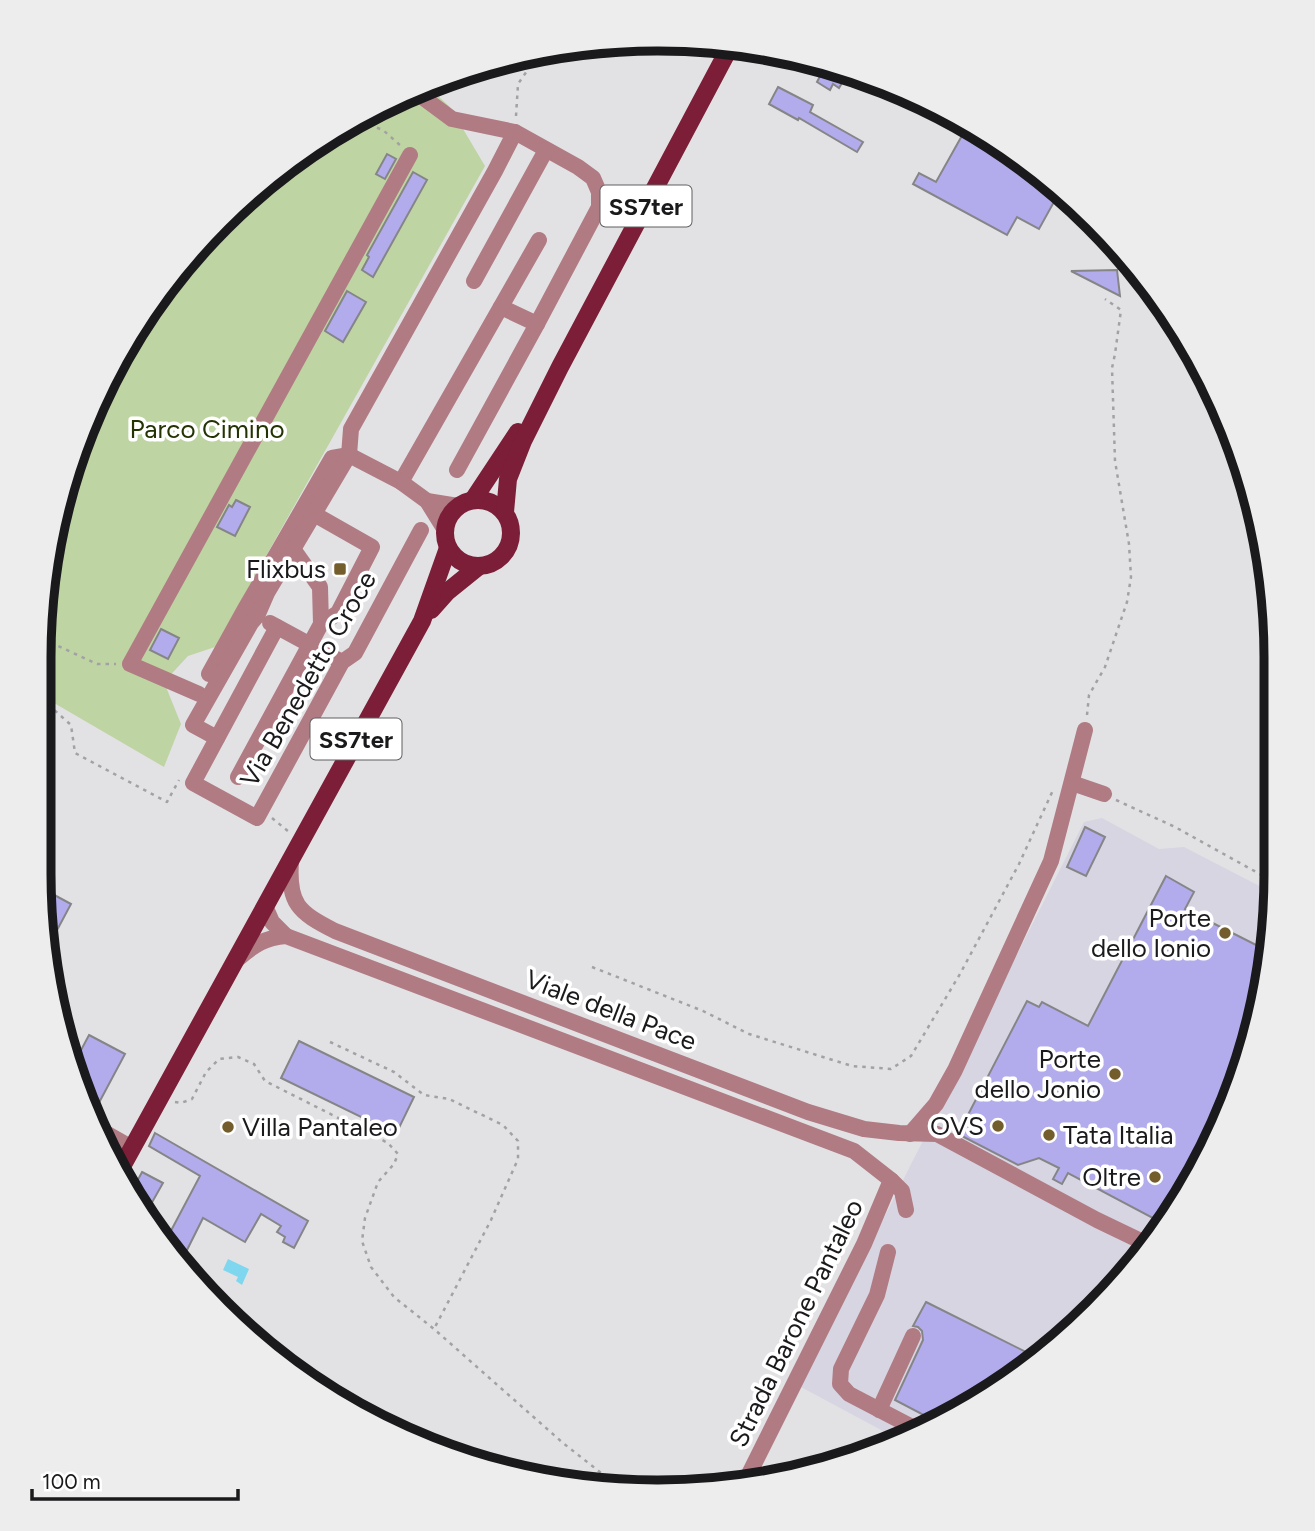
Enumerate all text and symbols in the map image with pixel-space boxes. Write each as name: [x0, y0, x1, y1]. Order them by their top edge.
road number: SS7ter: [600, 186, 692, 226]
park label: Parco Cimino: [130, 413, 284, 445]
place label: Flixbus: [246, 553, 326, 585]
marker: Flixbus: [332, 561, 348, 577]
street label: Via Benedetto Croce: [233, 565, 383, 793]
road number: SS7ter: [310, 718, 402, 760]
place label: Porte dello Ionio: [1091, 902, 1211, 964]
marker: Porte dello Ionio: [1217, 925, 1233, 941]
street label: Viale della Pace: [521, 963, 701, 1057]
place label: Porte dello Jonio: [975, 1043, 1101, 1105]
marker: Porte dello Jonio: [1107, 1066, 1123, 1082]
place label: OVS: [930, 1110, 984, 1142]
place label: Villa Pantaleo: [242, 1111, 398, 1143]
marker: OVS: [990, 1118, 1006, 1134]
marker: Villa Pantaleo: [220, 1119, 236, 1135]
place label: Tata Italia: [1063, 1119, 1174, 1151]
marker: Tata Italia: [1041, 1127, 1057, 1143]
place label: Oltre: [1082, 1161, 1141, 1193]
marker: Oltre: [1147, 1169, 1163, 1185]
street label: Strada Barone Pantaleo: [722, 1194, 870, 1452]
scale bar: [32, 1458, 238, 1502]
text: 100 m: [42, 1469, 101, 1494]

